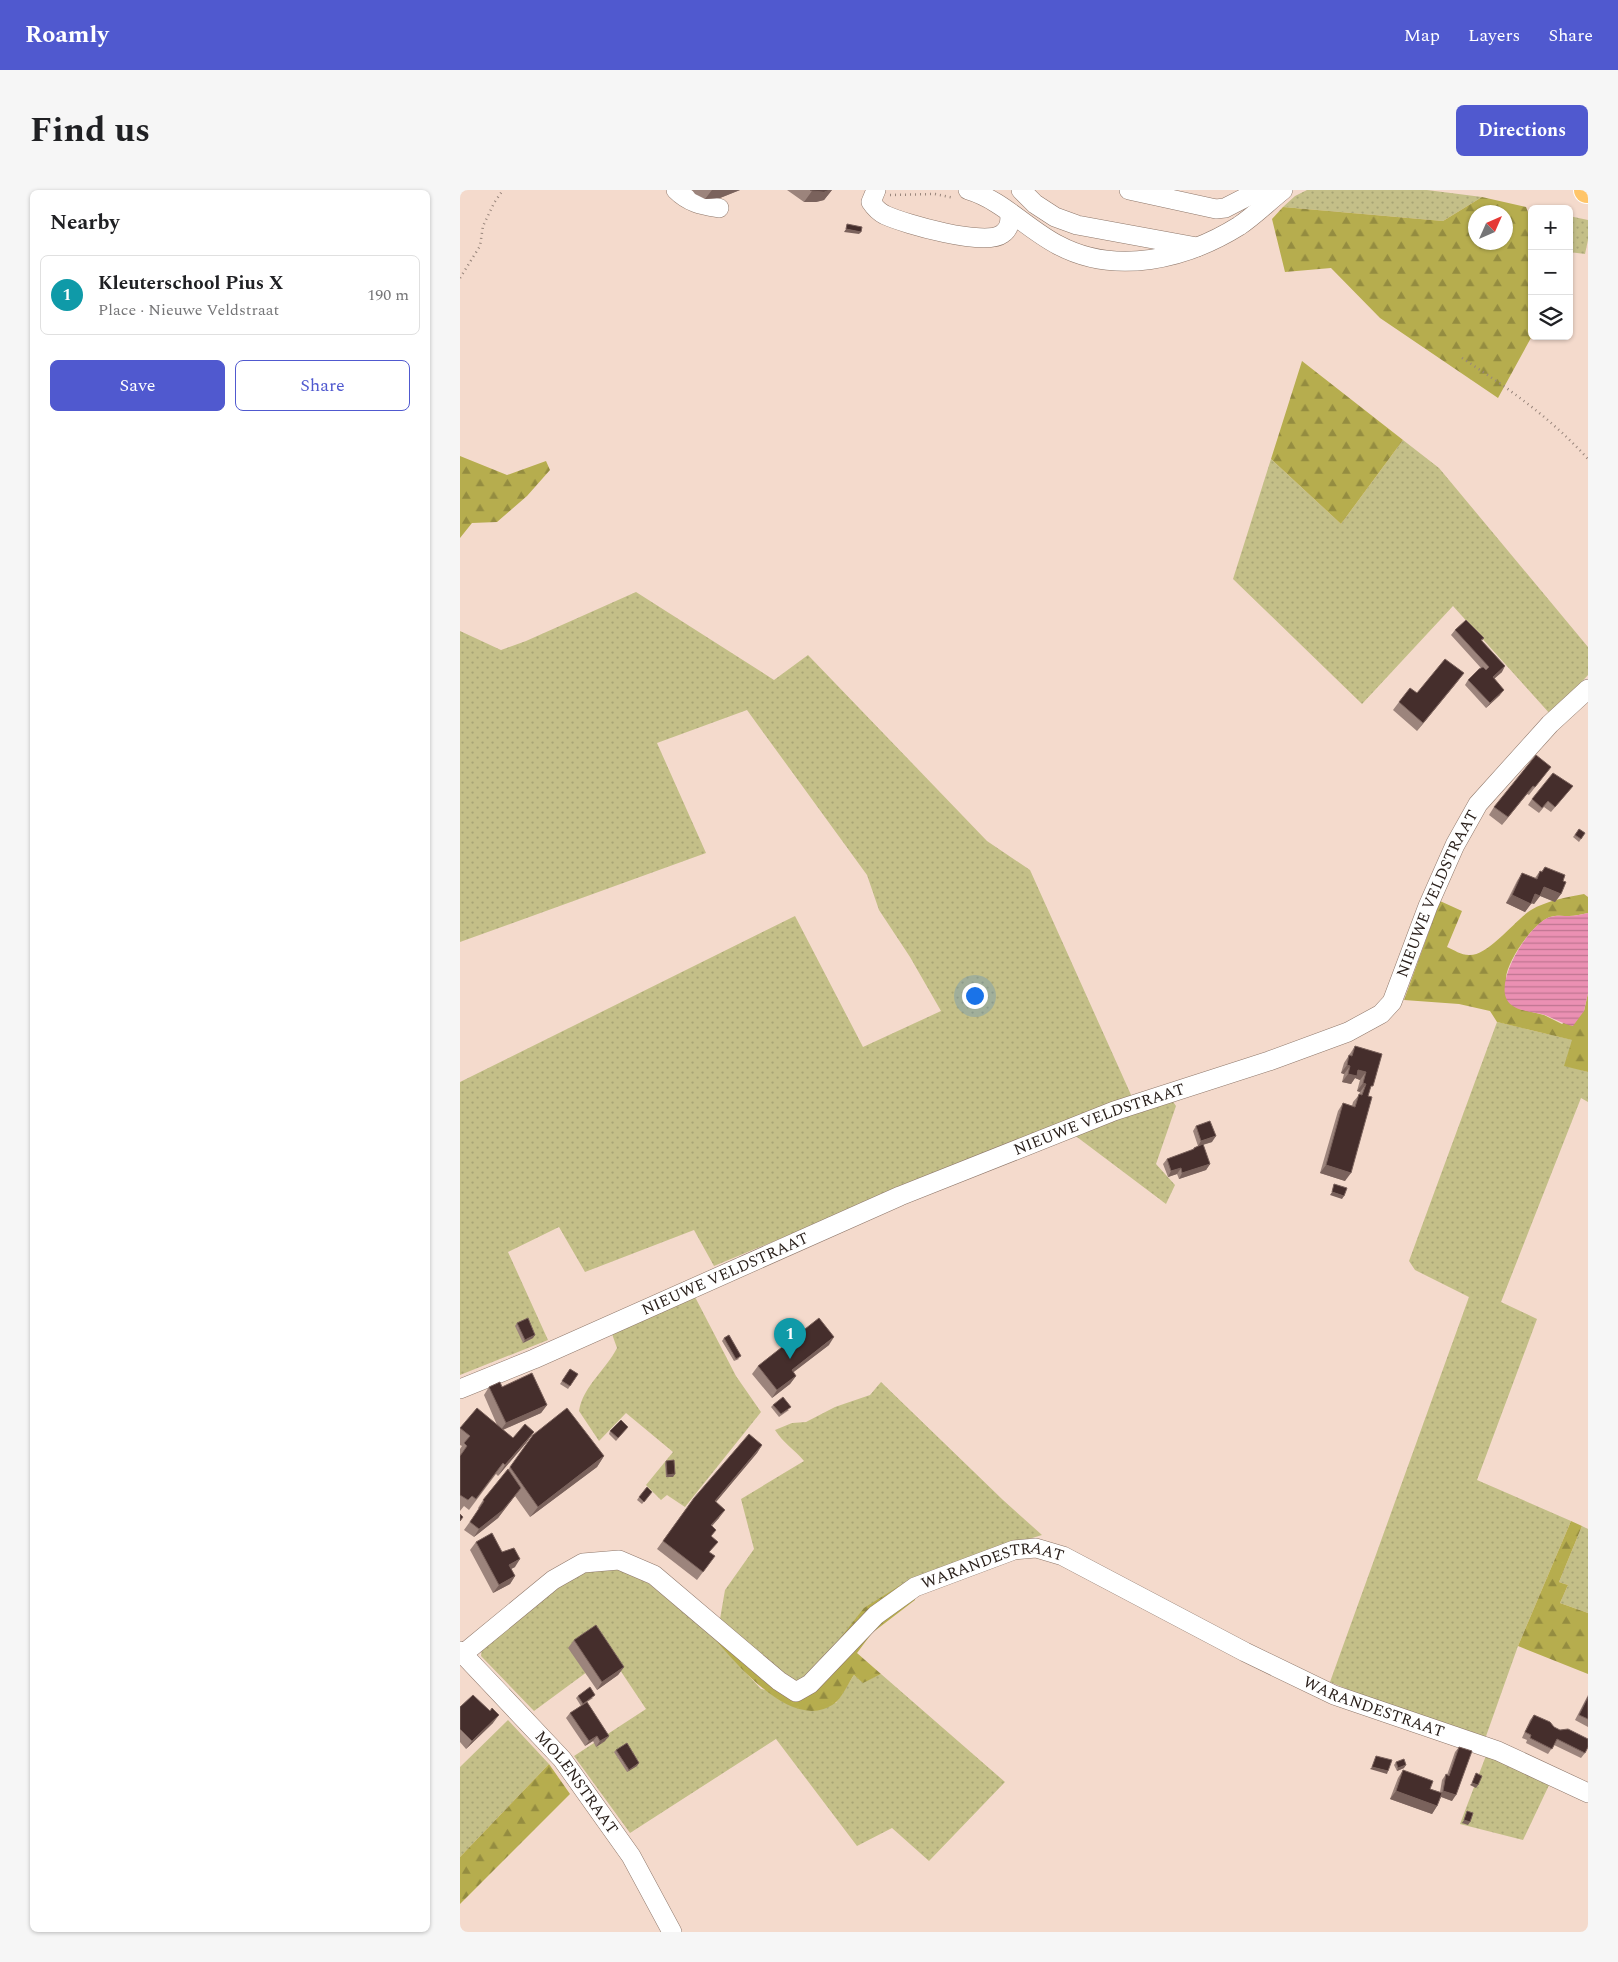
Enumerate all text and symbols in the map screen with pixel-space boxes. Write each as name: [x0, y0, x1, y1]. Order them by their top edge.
text: Roamly: [25, 17, 109, 53]
text: Map: [1404, 22, 1440, 49]
text: Layers: [1468, 22, 1520, 49]
text: Share: [1548, 22, 1593, 49]
text: Find us: [30, 104, 150, 157]
button: Directions: [1456, 105, 1588, 156]
north arrow: [1468, 205, 1513, 250]
map controls: [1528, 205, 1573, 340]
button: +: [1528, 205, 1573, 250]
text: Nearby: [50, 207, 120, 239]
button: −: [1528, 250, 1573, 295]
text: Kleuterschool Pius X: [98, 269, 284, 298]
text: 1: [63, 283, 71, 307]
text: 190 m: [367, 283, 409, 307]
button: layers: [1528, 295, 1573, 340]
text: Place · Nieuwe Veldstraat: [98, 298, 279, 322]
button: Save: [50, 360, 225, 411]
button: Share: [235, 360, 410, 411]
street label: NIEUWE VELDSTRAAT: [1390, 805, 1484, 981]
your location: [962, 983, 988, 1009]
street label: NIEUWE VELDSTRAAT: [1010, 1077, 1188, 1162]
street label: NIEUWE VELDSTRAAT: [638, 1226, 813, 1322]
pin: 1: [774, 1318, 806, 1359]
street label: WARANDESTRAAT: [918, 1535, 1067, 1596]
street label: WARANDESTRAAT: [1299, 1670, 1448, 1744]
street label: MOLENSTRAAT: [529, 1725, 624, 1840]

